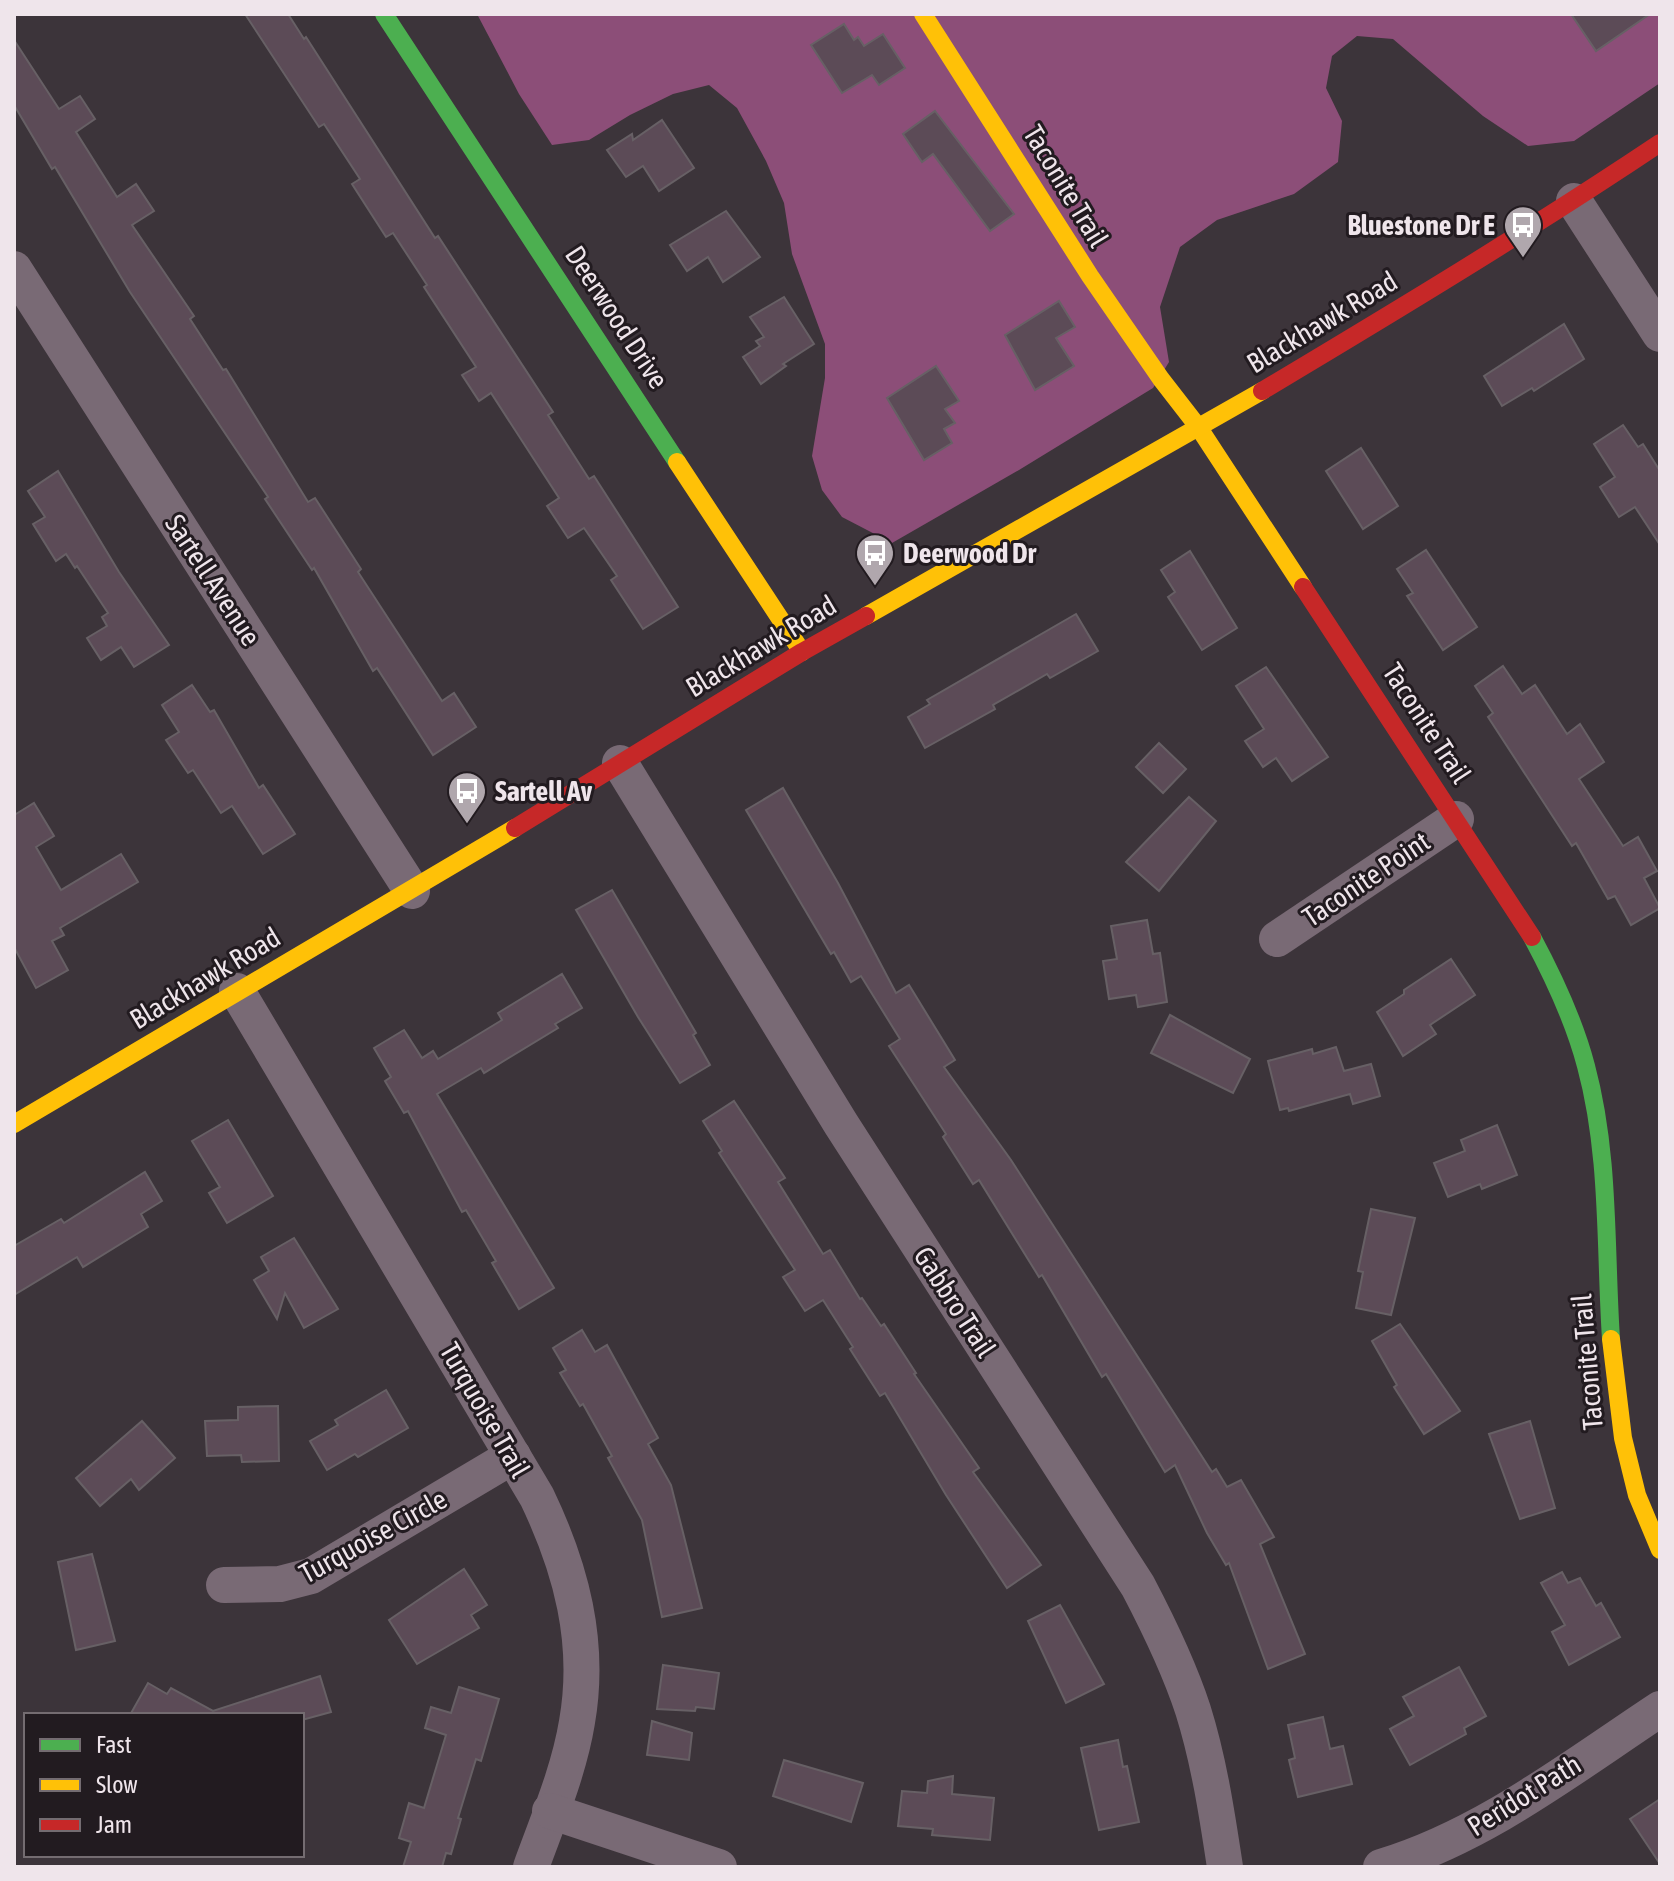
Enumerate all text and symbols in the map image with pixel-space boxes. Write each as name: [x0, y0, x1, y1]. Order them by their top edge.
street label: Taconite Trail: [1017, 119, 1115, 253]
bus stop icon: Bluestone Dr E: [1502, 204, 1544, 259]
place label: Bluestone Dr E: [1347, 209, 1495, 241]
street label: Deerwood Drive: [559, 240, 675, 394]
street label: Blackhawk Road: [1241, 265, 1403, 379]
street label: Sartell Avenue: [159, 509, 267, 651]
bus stop icon: Deerwood Dr: [854, 532, 896, 587]
place label: Deerwood Dr: [903, 537, 1037, 569]
street label: Blackhawk Road: [680, 589, 842, 703]
street label: Taconite Trail: [1376, 657, 1478, 789]
bus stop icon: Sartell Av: [446, 770, 488, 825]
place label: Sartell Av: [495, 775, 593, 807]
street label: Taconite Point: [1297, 825, 1435, 933]
street label: Blackhawk Road: [124, 921, 286, 1035]
street label: Gabbro Trail: [908, 1241, 1003, 1364]
street label: Taconite Trail: [1565, 1292, 1609, 1431]
street label: Turquoise Trail: [433, 1337, 537, 1484]
street label: Turquoise Circle: [294, 1482, 452, 1590]
legend: [24, 1713, 304, 1857]
text: Fast: [96, 1731, 132, 1758]
street label: Peridot Path: [1462, 1748, 1586, 1842]
text: Slow: [96, 1771, 138, 1798]
text: Jam: [96, 1811, 132, 1838]

